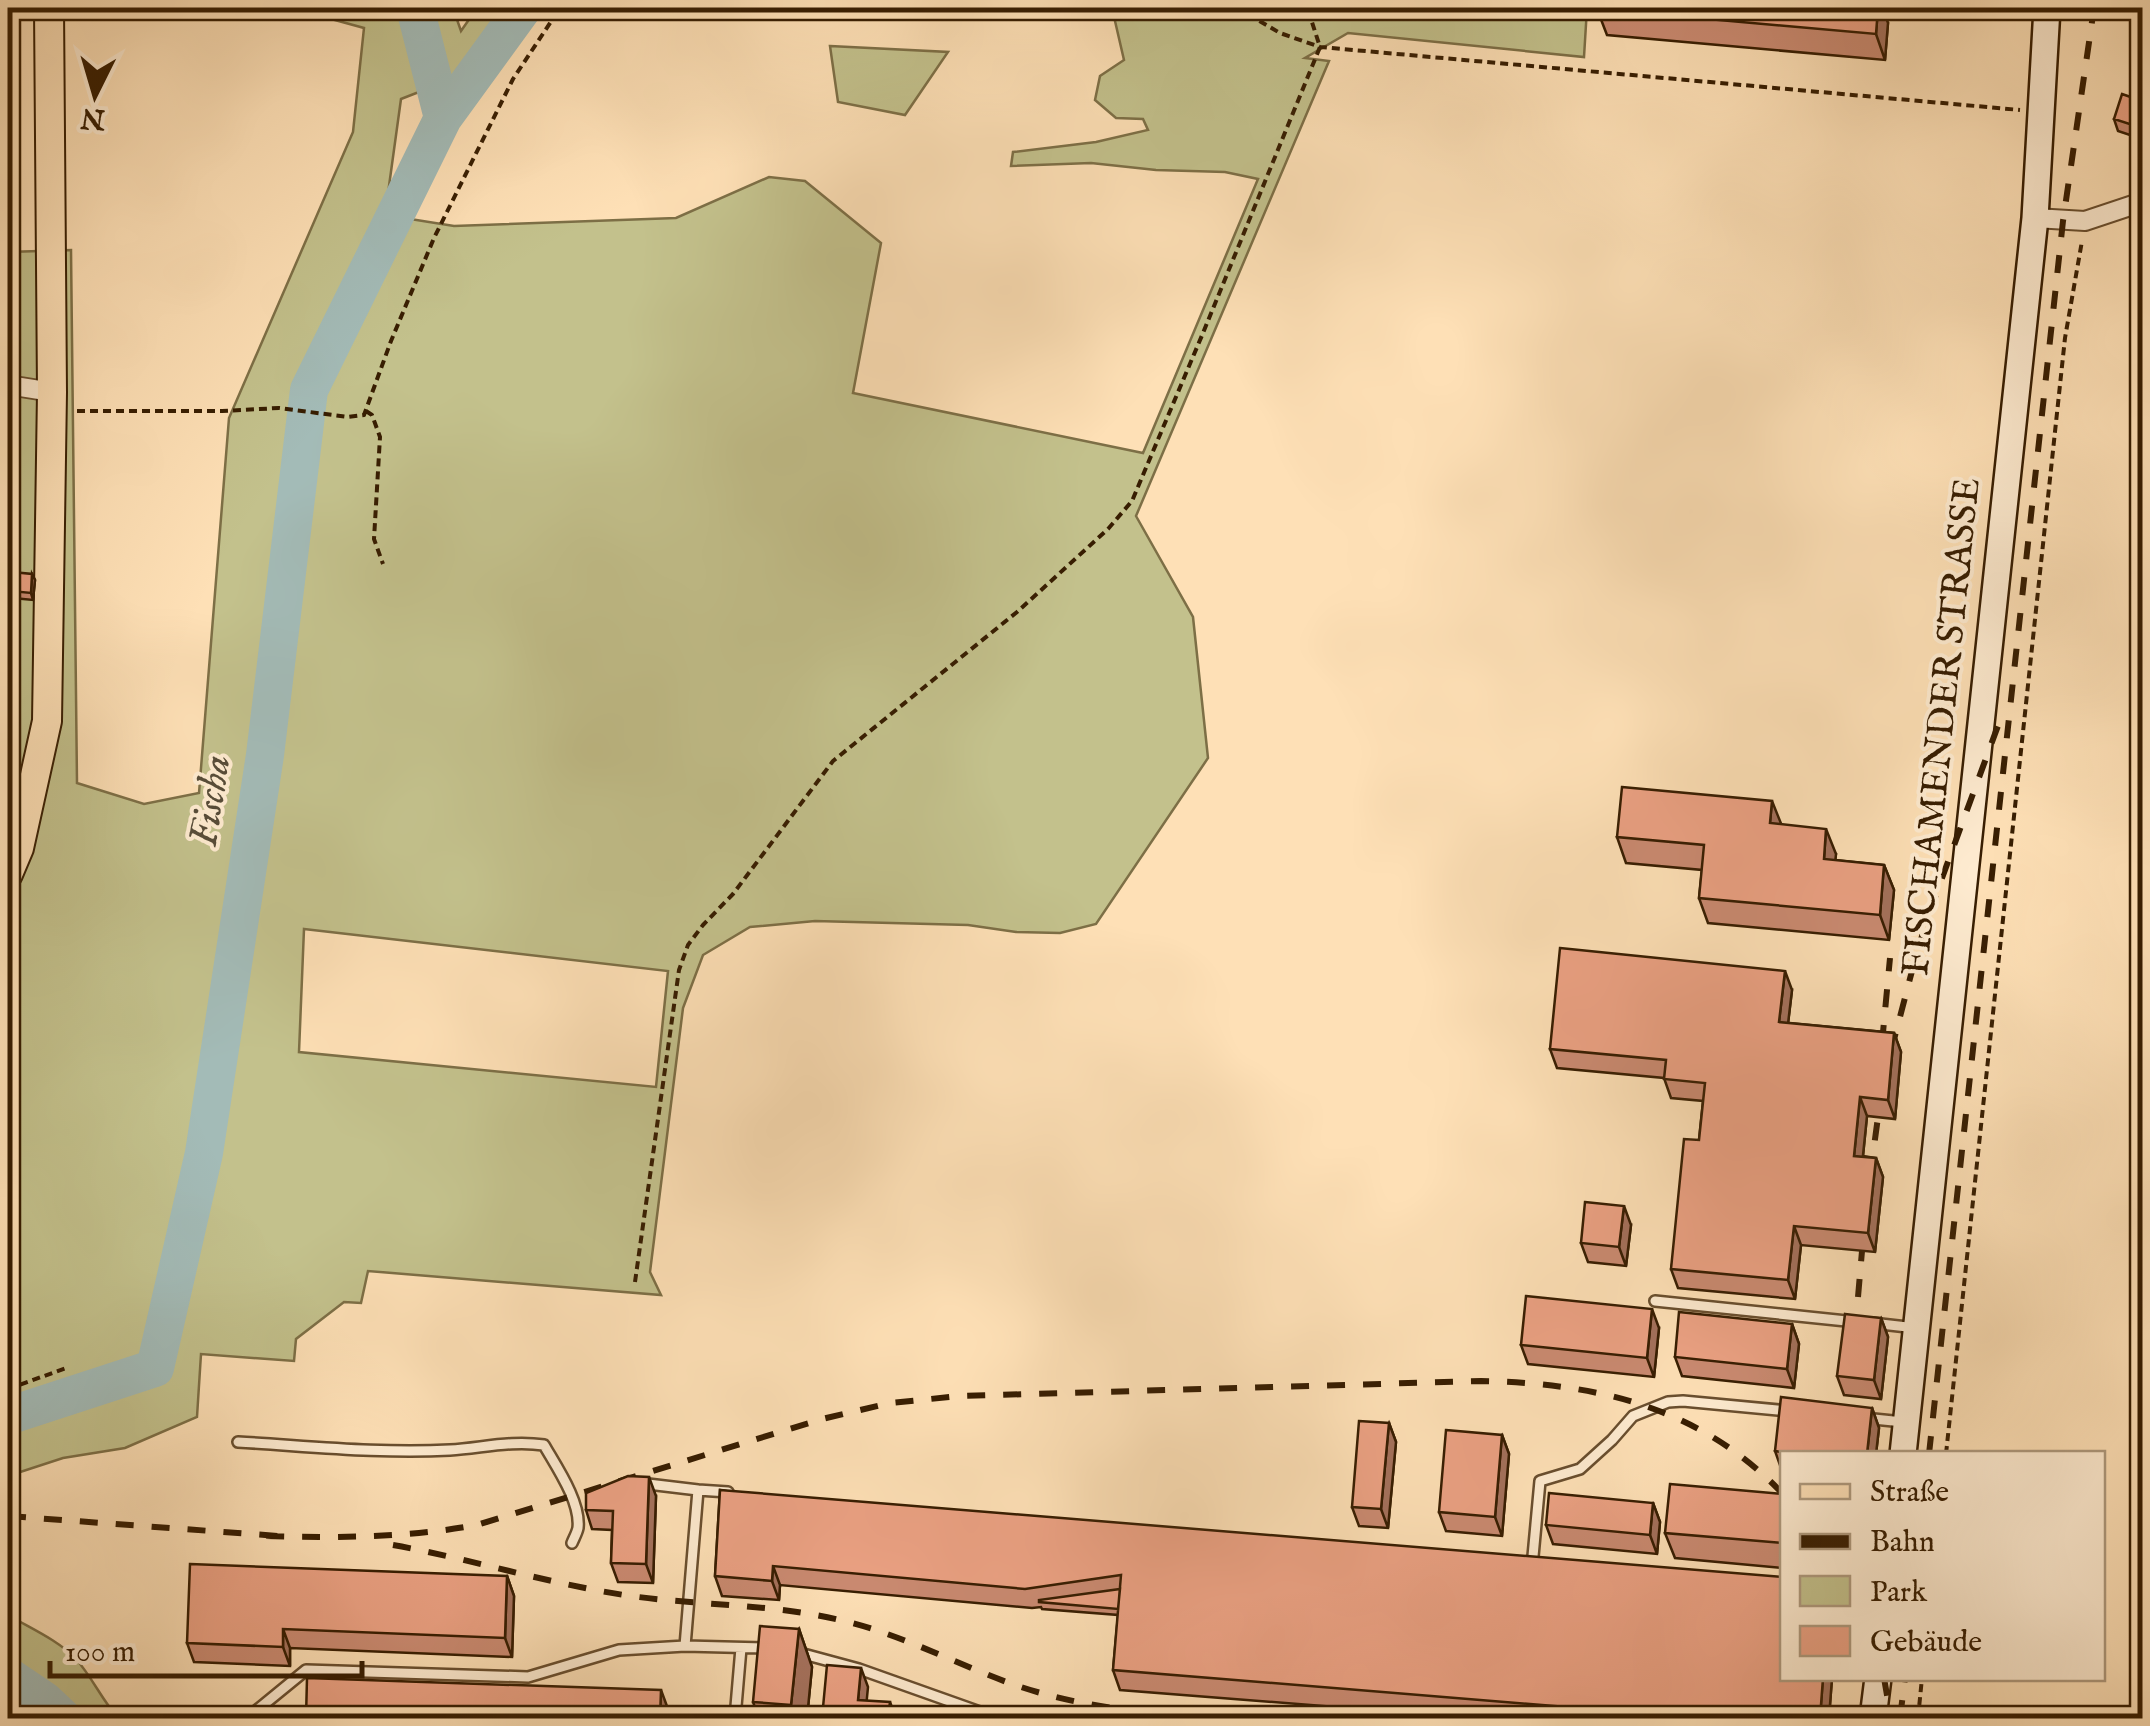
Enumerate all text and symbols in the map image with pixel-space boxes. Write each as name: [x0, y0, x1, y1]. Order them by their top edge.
north arrow: [45, 45, 145, 145]
text: N: [79, 99, 108, 136]
street label: FISCHAMENDER STRASSE: [1893, 476, 1993, 978]
water label: Fischa: [180, 752, 244, 850]
legend: [1780, 1451, 2105, 1681]
text: Straße: [1870, 1474, 1949, 1512]
text: Bahn: [1870, 1524, 1935, 1562]
text: Park: [1870, 1574, 1928, 1612]
scale bar: [50, 1616, 362, 1678]
text: Gebäude: [1870, 1624, 1982, 1662]
text: 100 m: [65, 1634, 135, 1672]

